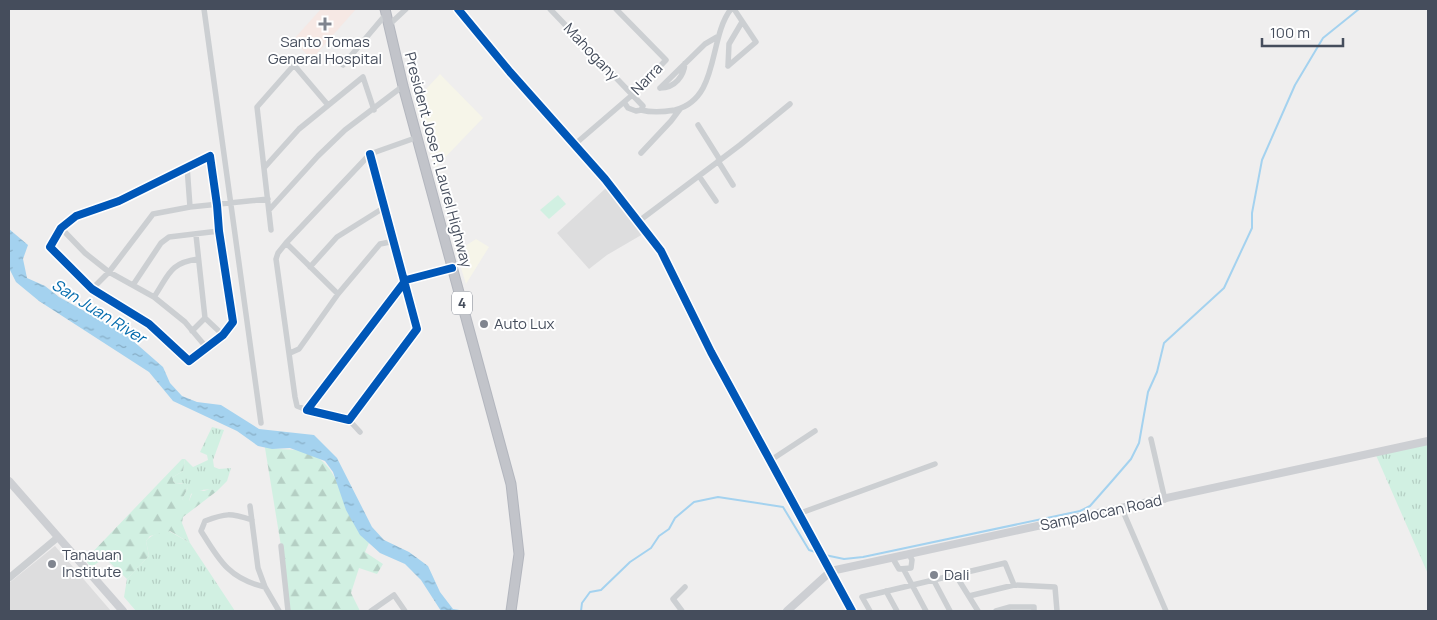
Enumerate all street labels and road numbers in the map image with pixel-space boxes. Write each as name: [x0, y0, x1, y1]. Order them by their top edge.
street label: Mahogany: [559, 18, 624, 85]
street label: President Jose P. Laurel Highway: [400, 50, 477, 270]
street label: Narra: [626, 58, 667, 99]
road number: 4: [452, 292, 472, 314]
street label: Sampalocan Road: [1038, 489, 1164, 536]

